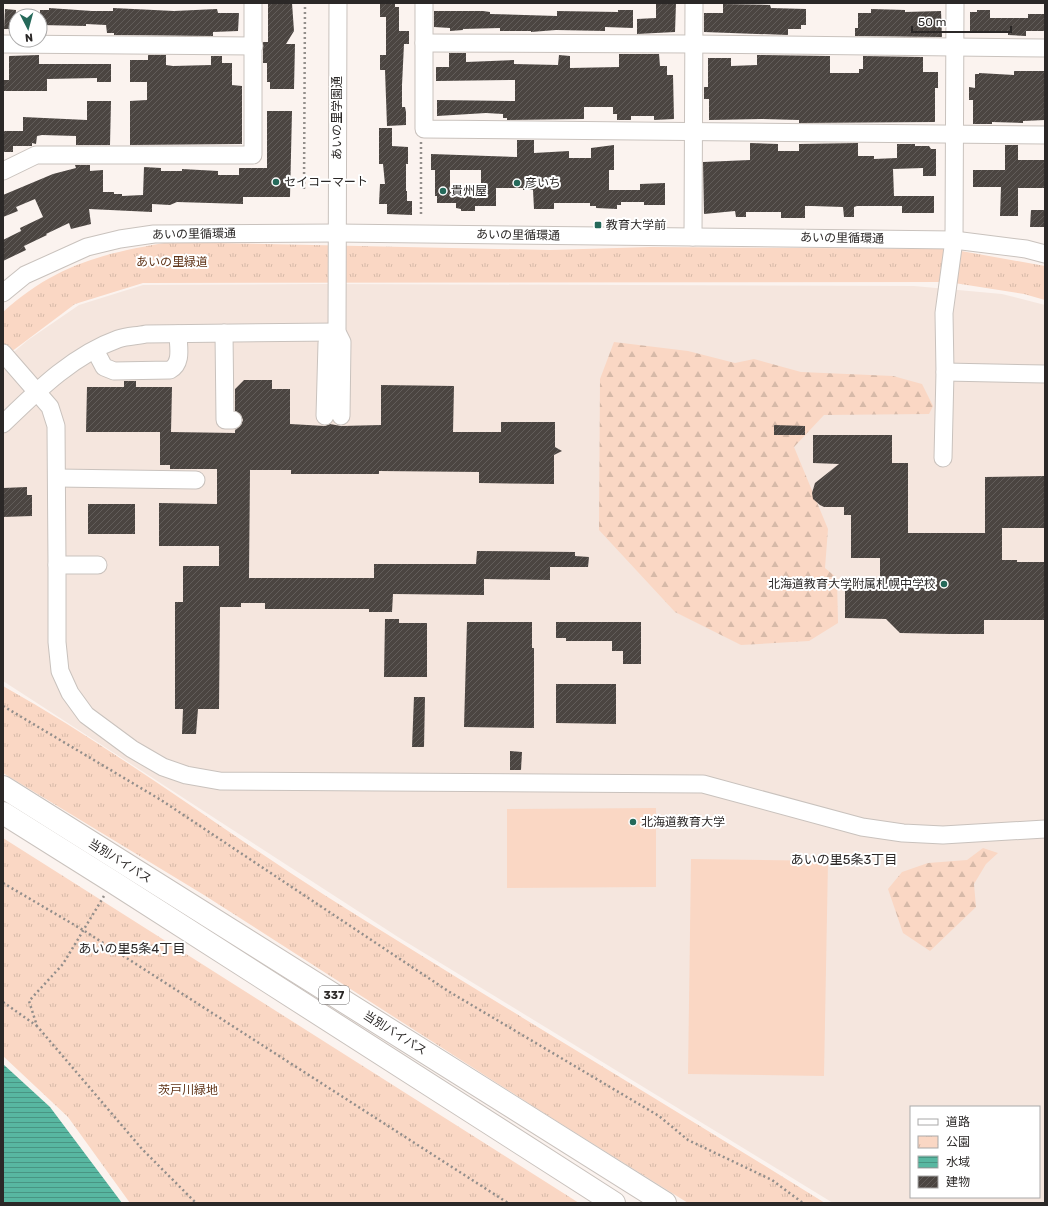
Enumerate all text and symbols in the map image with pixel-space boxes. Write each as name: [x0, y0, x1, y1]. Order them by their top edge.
north arrow: [8, 8, 48, 48]
scale bar: [912, 8, 1011, 34]
text: 50 m: [918, 15, 946, 29]
text: N: [24, 31, 34, 44]
street label: あいの里学園通: [330, 76, 344, 160]
place label: セイコーマート: [284, 175, 368, 189]
place label: 彦いち: [525, 176, 561, 190]
marker: セイコーマート: [271, 177, 281, 187]
marker: 彦いち: [512, 178, 522, 188]
place label: 貴州屋: [451, 184, 487, 198]
marker: 貴州屋: [438, 186, 448, 196]
place label: 教育大学前: [606, 218, 666, 232]
marker: 教育大学前: [593, 220, 603, 230]
street label: あいの里循環通: [152, 226, 236, 242]
street label: あいの里循環通: [476, 227, 560, 243]
street label: あいの里循環通: [800, 230, 884, 246]
park label: あいの里緑道: [136, 255, 208, 269]
place label: 北海道教育大学附属札幌中学校: [768, 577, 936, 591]
marker: 北海道教育大学附属札幌中学校: [939, 579, 949, 589]
place label: 北海道教育大学: [641, 815, 725, 829]
marker: 北海道教育大学: [628, 817, 638, 827]
street label: 当別バイパス: [86, 836, 154, 886]
district label: あいの里5条3丁目: [791, 852, 897, 867]
district label: あいの里5条4丁目: [79, 941, 185, 956]
road number: 337: [319, 986, 349, 1004]
street label: 当別バイパス: [361, 1008, 429, 1058]
park label: 茨戸川緑地: [158, 1083, 218, 1097]
legend: [910, 1106, 1040, 1198]
text: 道路: [946, 1115, 970, 1129]
text: 公園: [946, 1135, 970, 1149]
text: 水域: [946, 1155, 970, 1169]
text: 建物: [946, 1175, 970, 1189]

